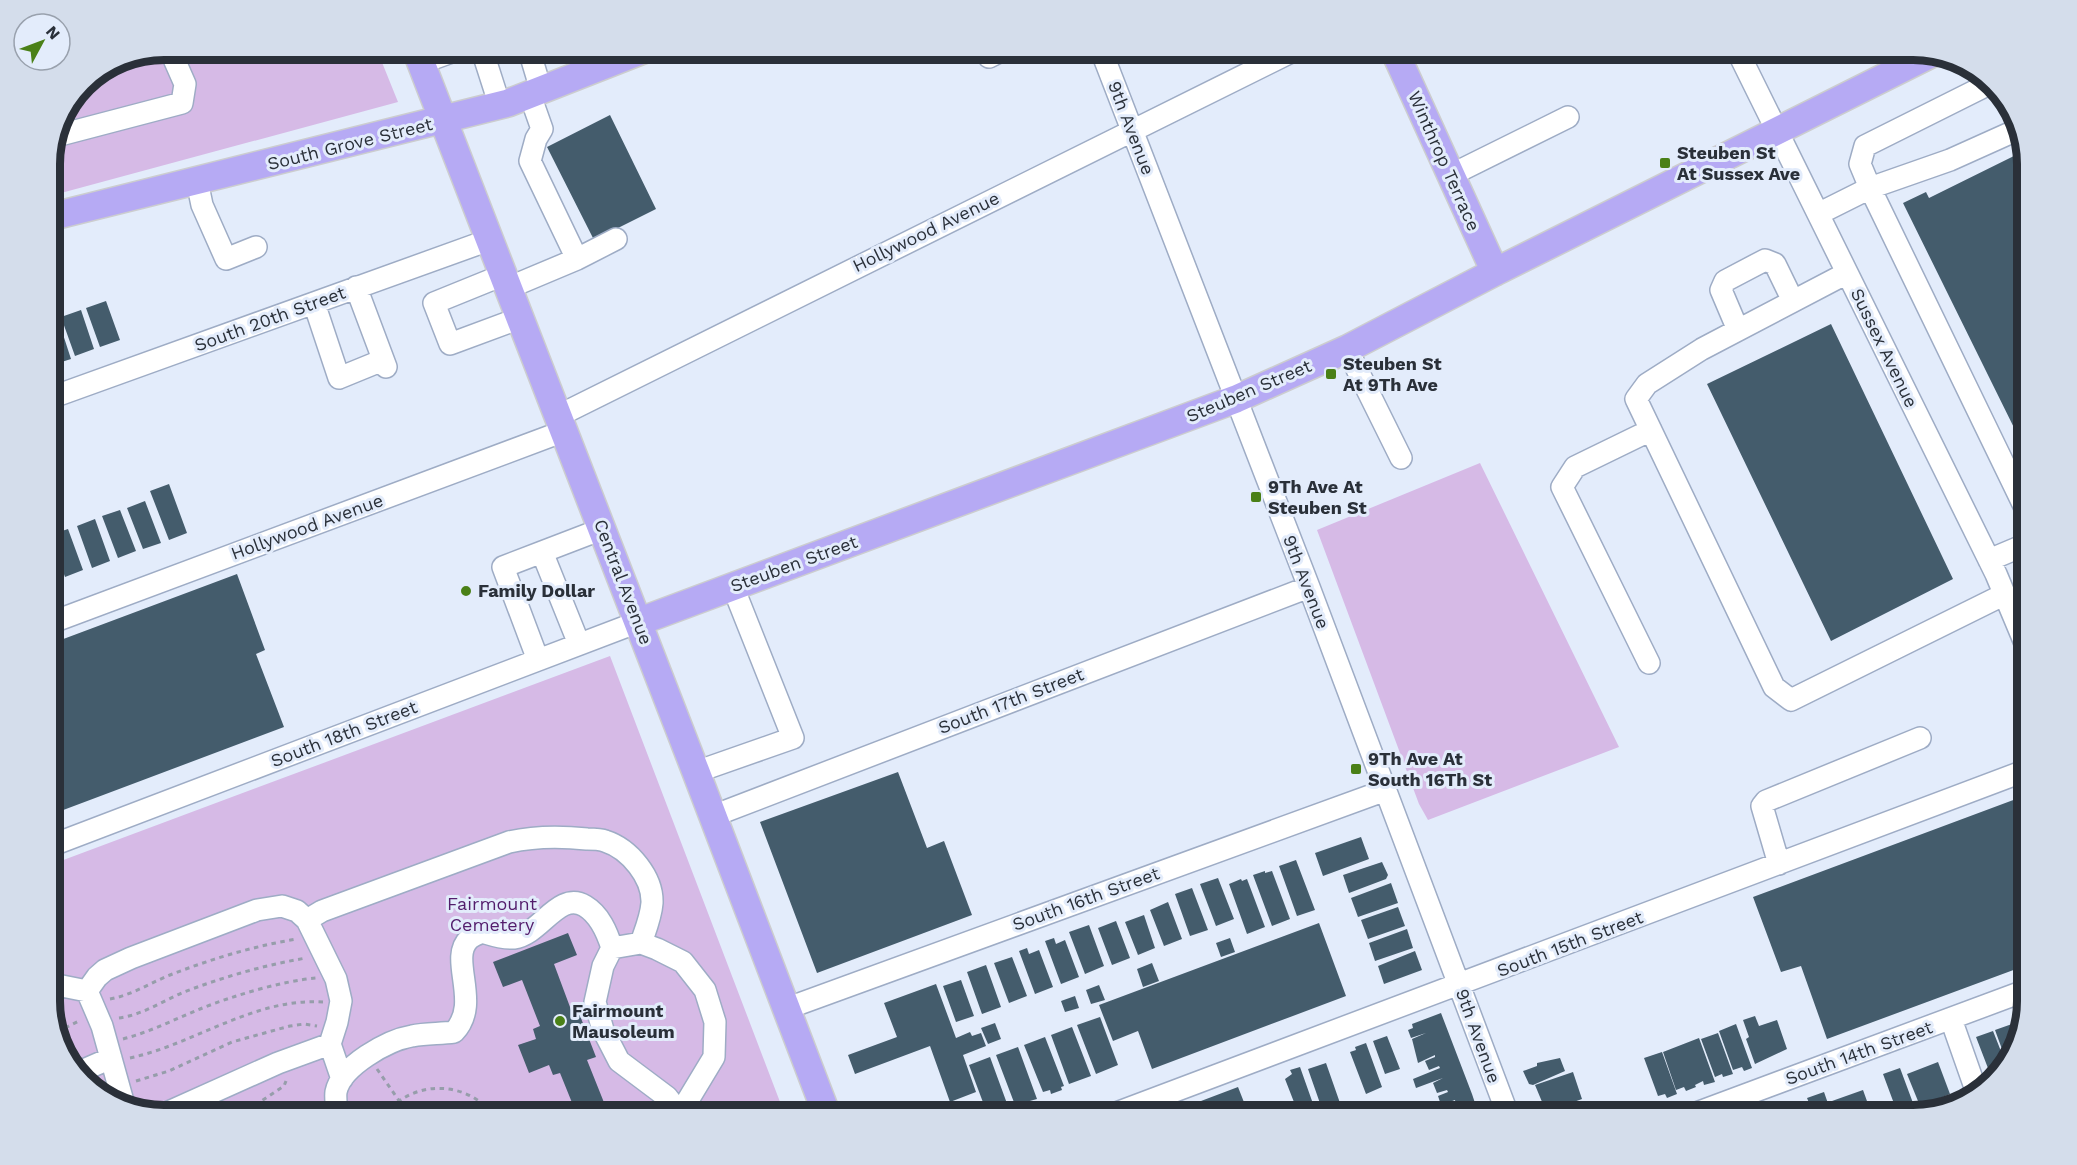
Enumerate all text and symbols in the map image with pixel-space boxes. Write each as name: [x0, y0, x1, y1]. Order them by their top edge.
north arrow: [12, 12, 72, 72]
text: N: [42, 22, 64, 43]
street label: 9th Avenue: [1104, 78, 1159, 178]
street label: Winthrop Terrace: [1404, 88, 1485, 234]
street label: South Grove Street: [265, 113, 435, 174]
place label: Steuben St At Sussex Ave: [1677, 142, 1800, 184]
marker: Steuben St At Sussex Ave: [1658, 156, 1672, 170]
street label: Hollywood Avenue: [849, 187, 1002, 276]
street label: South 20th Street: [192, 281, 349, 356]
street label: Sussex Avenue: [1847, 285, 1922, 411]
place label: Steuben St At 9Th Ave: [1343, 353, 1442, 395]
street label: Steuben Street: [1183, 355, 1315, 426]
marker: Steuben St At 9Th Ave: [1324, 367, 1338, 381]
place label: 9Th Ave At Steuben St: [1268, 476, 1367, 518]
street label: Hollywood Avenue: [228, 489, 386, 564]
marker: 9Th Ave At Steuben St: [1249, 490, 1263, 504]
street label: Central Avenue: [590, 516, 657, 647]
street label: Steuben Street: [727, 531, 861, 596]
street label: 9th Avenue: [1279, 532, 1334, 632]
place label: Family Dollar: [478, 580, 595, 601]
marker: Family Dollar: [459, 584, 473, 598]
street label: South 17th Street: [935, 663, 1087, 738]
street label: South 18th Street: [268, 696, 420, 771]
place label: 9Th Ave At South 16Th St: [1368, 748, 1492, 790]
marker: 9Th Ave At South 16Th St: [1349, 762, 1363, 776]
street label: South 16th Street: [1009, 862, 1163, 935]
park label: Fairmount Cemetery: [447, 893, 537, 935]
street label: South 15th Street: [1494, 906, 1646, 981]
street label: 9th Avenue: [1452, 986, 1505, 1086]
place label: Fairmount Mausoleum: [572, 1000, 675, 1042]
marker: Fairmount Mausoleum: [553, 1014, 567, 1028]
street label: South 14th Street: [1782, 1016, 1936, 1089]

